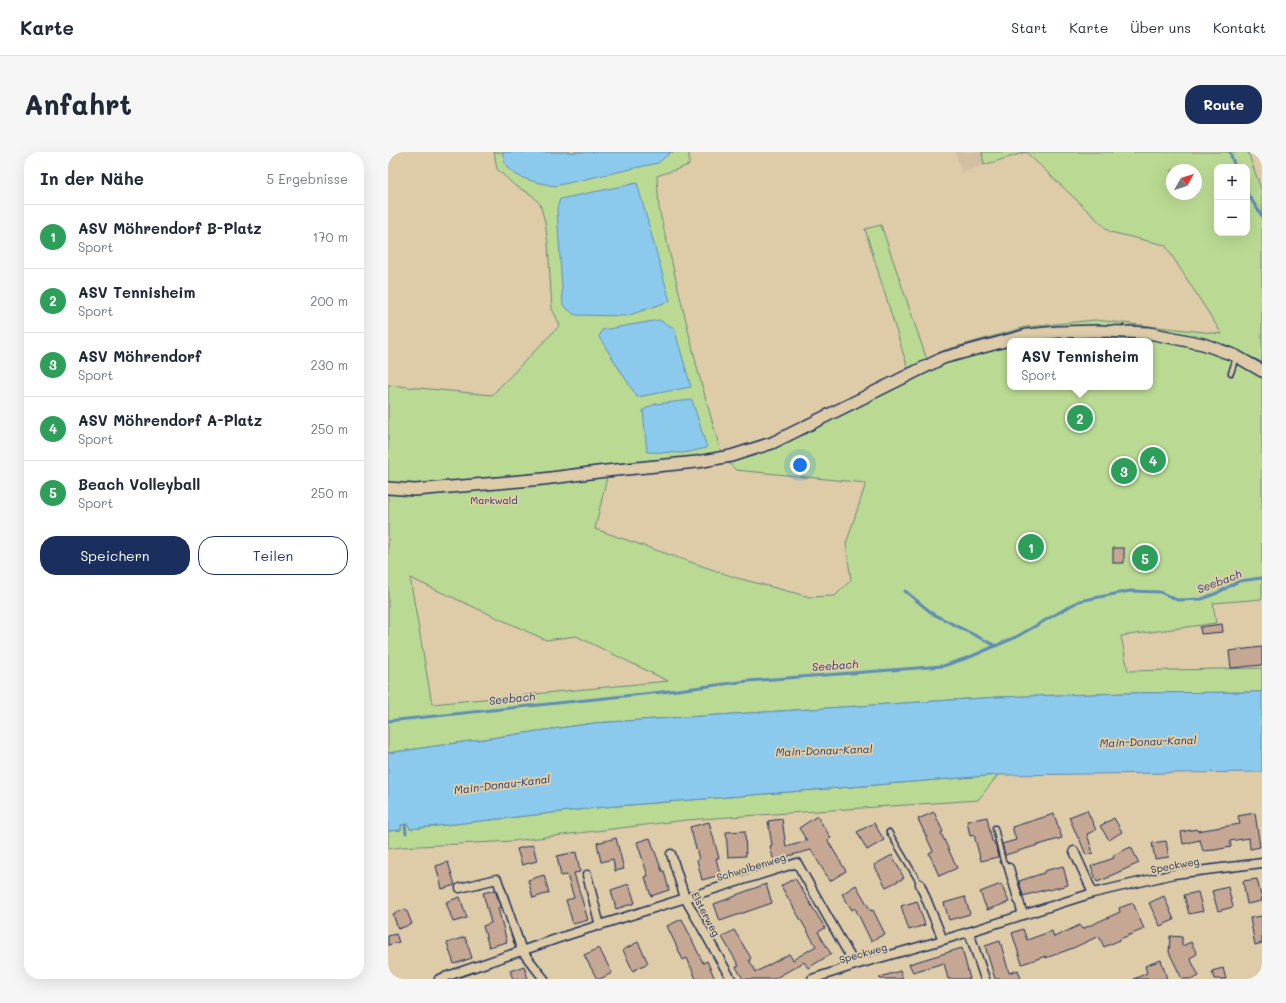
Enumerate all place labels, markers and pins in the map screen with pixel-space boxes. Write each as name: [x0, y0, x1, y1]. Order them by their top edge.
pin: 2: [1067, 403, 1093, 433]
pin: 4: [1140, 445, 1166, 475]
pin: 3: [1111, 456, 1137, 486]
pin: 1: [1018, 532, 1044, 562]
pin: 5: [1132, 543, 1158, 573]

